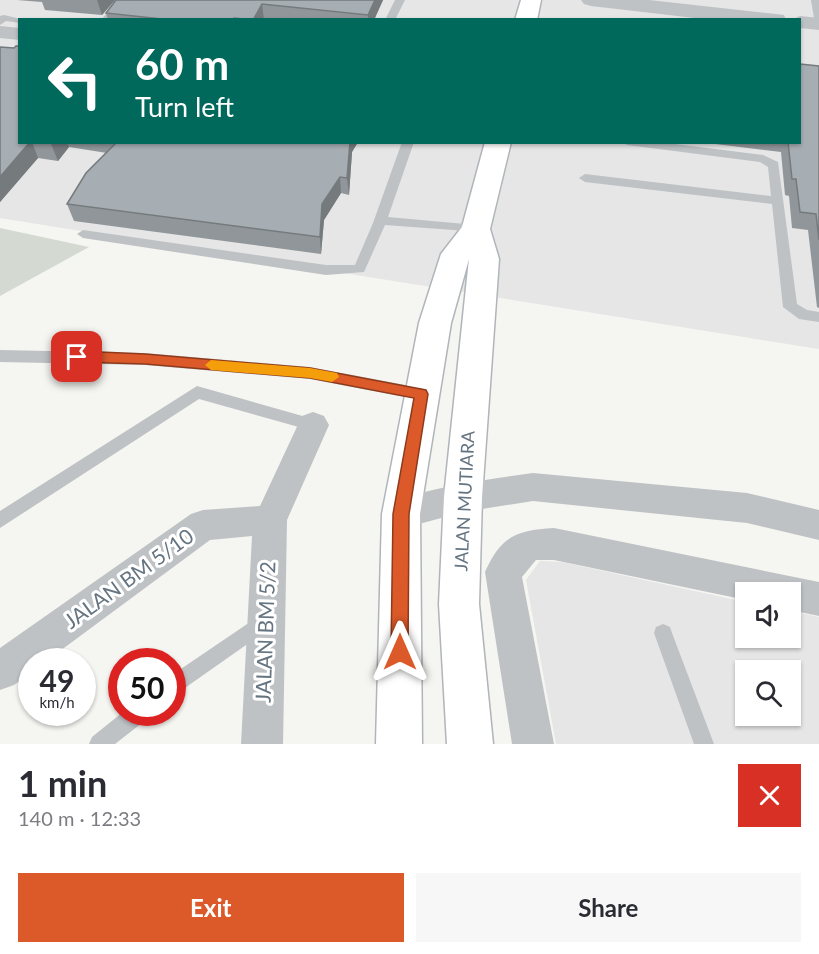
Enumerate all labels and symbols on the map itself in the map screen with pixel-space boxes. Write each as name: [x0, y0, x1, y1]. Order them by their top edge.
pin: [51, 331, 102, 382]
street label: JALAN MUTIARA: [449, 429, 479, 572]
street label: JALAN BM 5/10: [59, 522, 198, 633]
street label: JALAN BM 5/2: [250, 561, 279, 703]
position arrow: [368, 620, 432, 684]
speed limit sign: 50: [108, 648, 186, 726]

